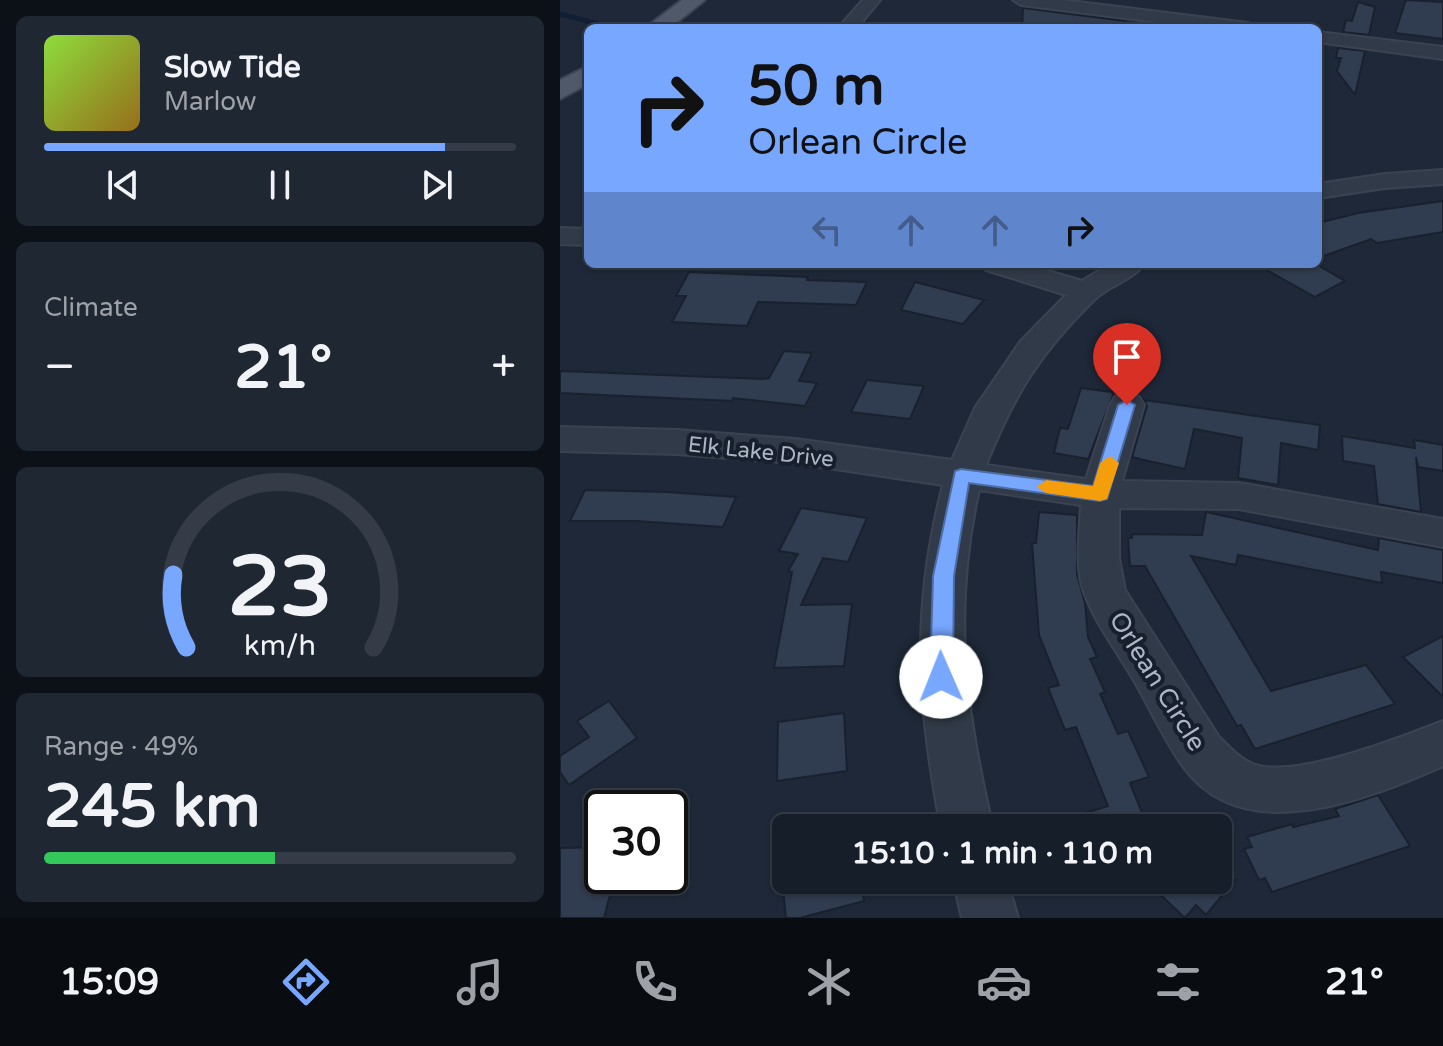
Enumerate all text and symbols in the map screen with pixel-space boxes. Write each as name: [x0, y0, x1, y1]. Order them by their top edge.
text: Slow Tide: [164, 49, 301, 86]
text: 50 m: [748, 53, 884, 120]
icon: right: [616, 56, 720, 160]
text: Marlow: [164, 86, 256, 117]
text: Orlean Circle: [748, 121, 967, 164]
icon: previous: [101, 163, 145, 207]
icon: pause: [258, 163, 302, 207]
icon: next: [415, 163, 459, 207]
icon: left: [805, 208, 849, 252]
icon: ahead: [889, 208, 933, 252]
icon: ahead: [973, 208, 1017, 252]
icon: right: [1057, 208, 1101, 252]
text: Climate: [44, 292, 138, 323]
pin: [1093, 323, 1161, 405]
text: 21°: [234, 332, 332, 404]
icon: arrive: [1105, 335, 1149, 379]
text: −: [44, 341, 75, 394]
text: +: [491, 341, 516, 394]
street label: Elk Lake Drive: [687, 431, 835, 473]
text: 23: [228, 537, 332, 637]
street label: Orlean Circle: [1102, 606, 1213, 757]
text: km/h: [244, 629, 316, 663]
position arrow: [899, 635, 983, 719]
text: Range · 49%: [44, 731, 198, 762]
text: 245 km: [44, 771, 260, 843]
speed limit sign: 30: [584, 790, 688, 894]
text: 15:10 · 1 min · 110 m: [851, 835, 1153, 872]
icon: directions: [278, 954, 334, 1010]
icon: music: [452, 954, 508, 1010]
icon: phone: [627, 954, 683, 1010]
icon: climate: [801, 954, 857, 1010]
icon: car: [976, 954, 1032, 1010]
icon: filters: [1150, 954, 1206, 1010]
text: 15:09: [59, 961, 159, 1004]
text: 21°: [1325, 961, 1384, 1004]

